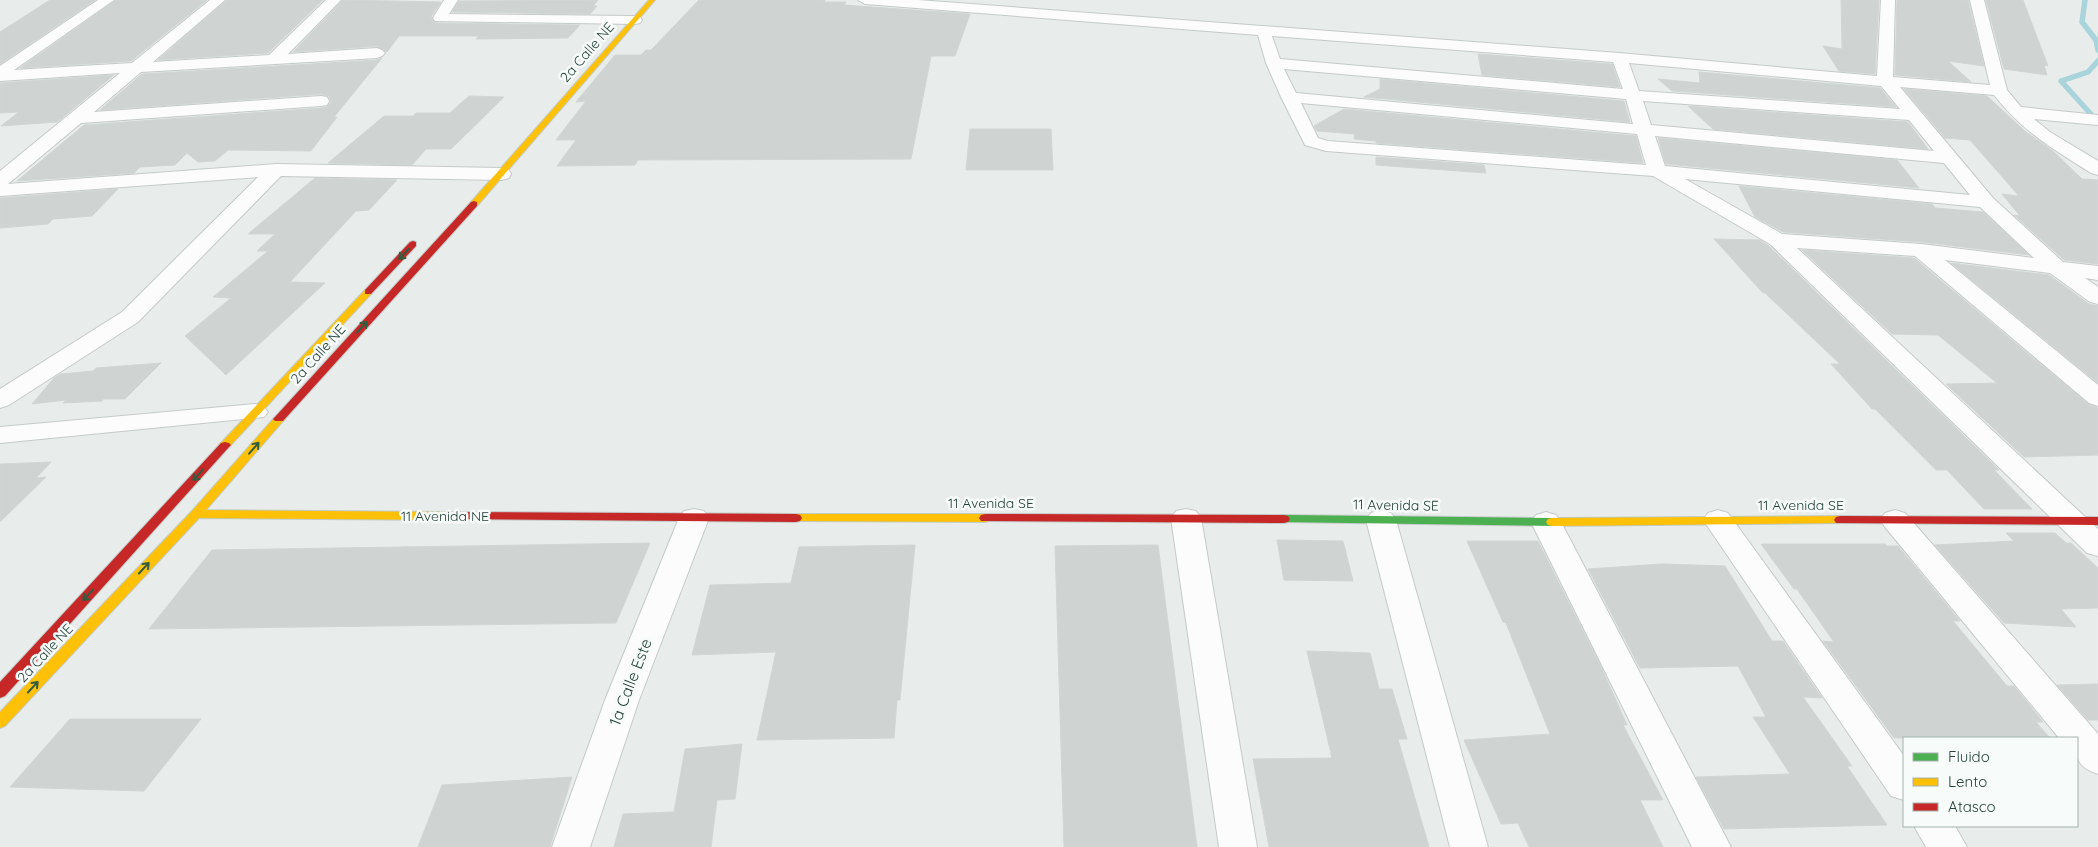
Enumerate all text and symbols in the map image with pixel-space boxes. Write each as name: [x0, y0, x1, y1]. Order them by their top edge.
street label: 2a Calle NE: [556, 18, 618, 86]
one-way arrow: [398, 247, 410, 260]
street label: 2a Calle NE: [287, 321, 349, 387]
one-way arrow: [356, 321, 368, 334]
one-way arrow: [248, 442, 259, 455]
one-way arrow: [192, 469, 204, 482]
street label: 11 Avenida SE: [948, 494, 1034, 512]
street label: 11 Avenida SE: [1353, 495, 1439, 515]
street label: 11 Avenida SE: [1758, 496, 1844, 514]
street label: 11 Avenida NE: [401, 507, 489, 525]
one-way arrow: [138, 562, 150, 575]
one-way arrow: [82, 589, 94, 602]
street label: 2a Calle NE: [13, 620, 77, 686]
street label: 1a Calle Este: [604, 636, 656, 728]
one-way arrow: [27, 681, 39, 693]
legend: [1903, 737, 2078, 827]
text: Fluido: [1948, 747, 1990, 766]
text: Lento: [1948, 772, 1987, 791]
text: Atasco: [1948, 797, 1996, 816]

